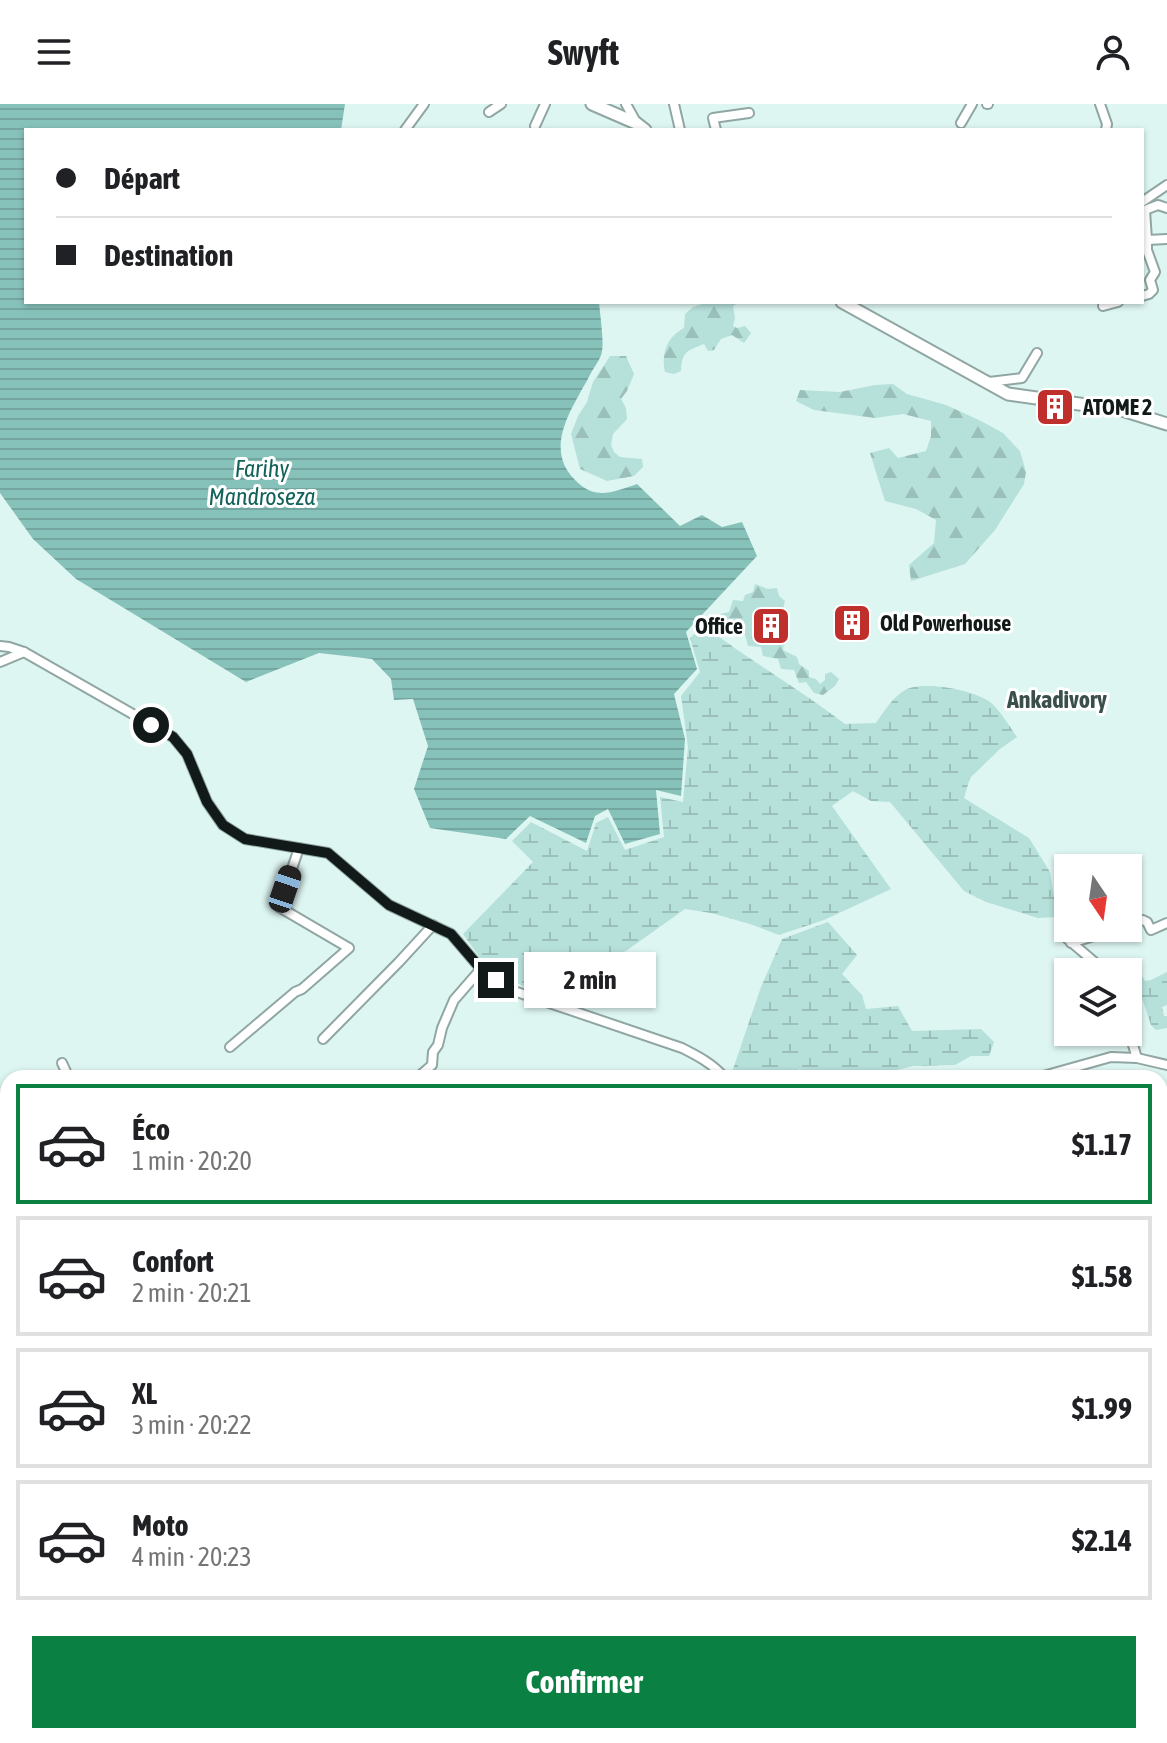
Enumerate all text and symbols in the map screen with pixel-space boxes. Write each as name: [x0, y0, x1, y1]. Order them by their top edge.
icon: menu: [32, 30, 76, 74]
icon: person: [1091, 30, 1135, 74]
text: Swyft: [548, 31, 619, 73]
text: Départ: [104, 161, 180, 195]
text: Destination: [104, 238, 233, 272]
building icon: ATOME 2: [1034, 386, 1076, 428]
place label: ATOME 2: [1082, 394, 1152, 420]
water label: Farihy Mandroseza: [209, 455, 315, 510]
building icon: Old Powerhouse: [831, 602, 873, 644]
building icon: Office: [750, 605, 792, 647]
place label: Old Powerhouse: [880, 610, 1011, 636]
place label: Office: [695, 613, 743, 639]
district label: Ankadivory: [1006, 686, 1107, 713]
route start: [133, 707, 169, 743]
north arrow: [1054, 854, 1142, 942]
map controls: [1054, 854, 1142, 1046]
car: [266, 862, 304, 916]
callout: 2 min: [524, 952, 656, 1008]
button: layers: [1054, 958, 1142, 1046]
route end: [478, 962, 514, 998]
text: 2 min: [563, 965, 617, 995]
icon: car: [36, 1108, 108, 1180]
text: Éco: [132, 1112, 170, 1146]
text: $1.17: [1072, 1127, 1132, 1161]
text: 1 min · 20:20: [132, 1146, 252, 1176]
icon: car: [36, 1240, 108, 1312]
text: Confort: [132, 1244, 214, 1278]
text: $1.58: [1072, 1259, 1132, 1293]
text: 2 min · 20:21: [132, 1278, 252, 1308]
icon: car: [36, 1372, 108, 1444]
text: XL: [132, 1376, 157, 1410]
text: $1.99: [1072, 1391, 1132, 1425]
text: 3 min · 20:22: [132, 1410, 252, 1440]
icon: car: [36, 1504, 108, 1576]
text: Moto: [132, 1508, 189, 1542]
text: $2.14: [1072, 1523, 1132, 1557]
text: 4 min · 20:23: [132, 1542, 252, 1572]
button: Confirmer: [32, 1636, 1136, 1728]

